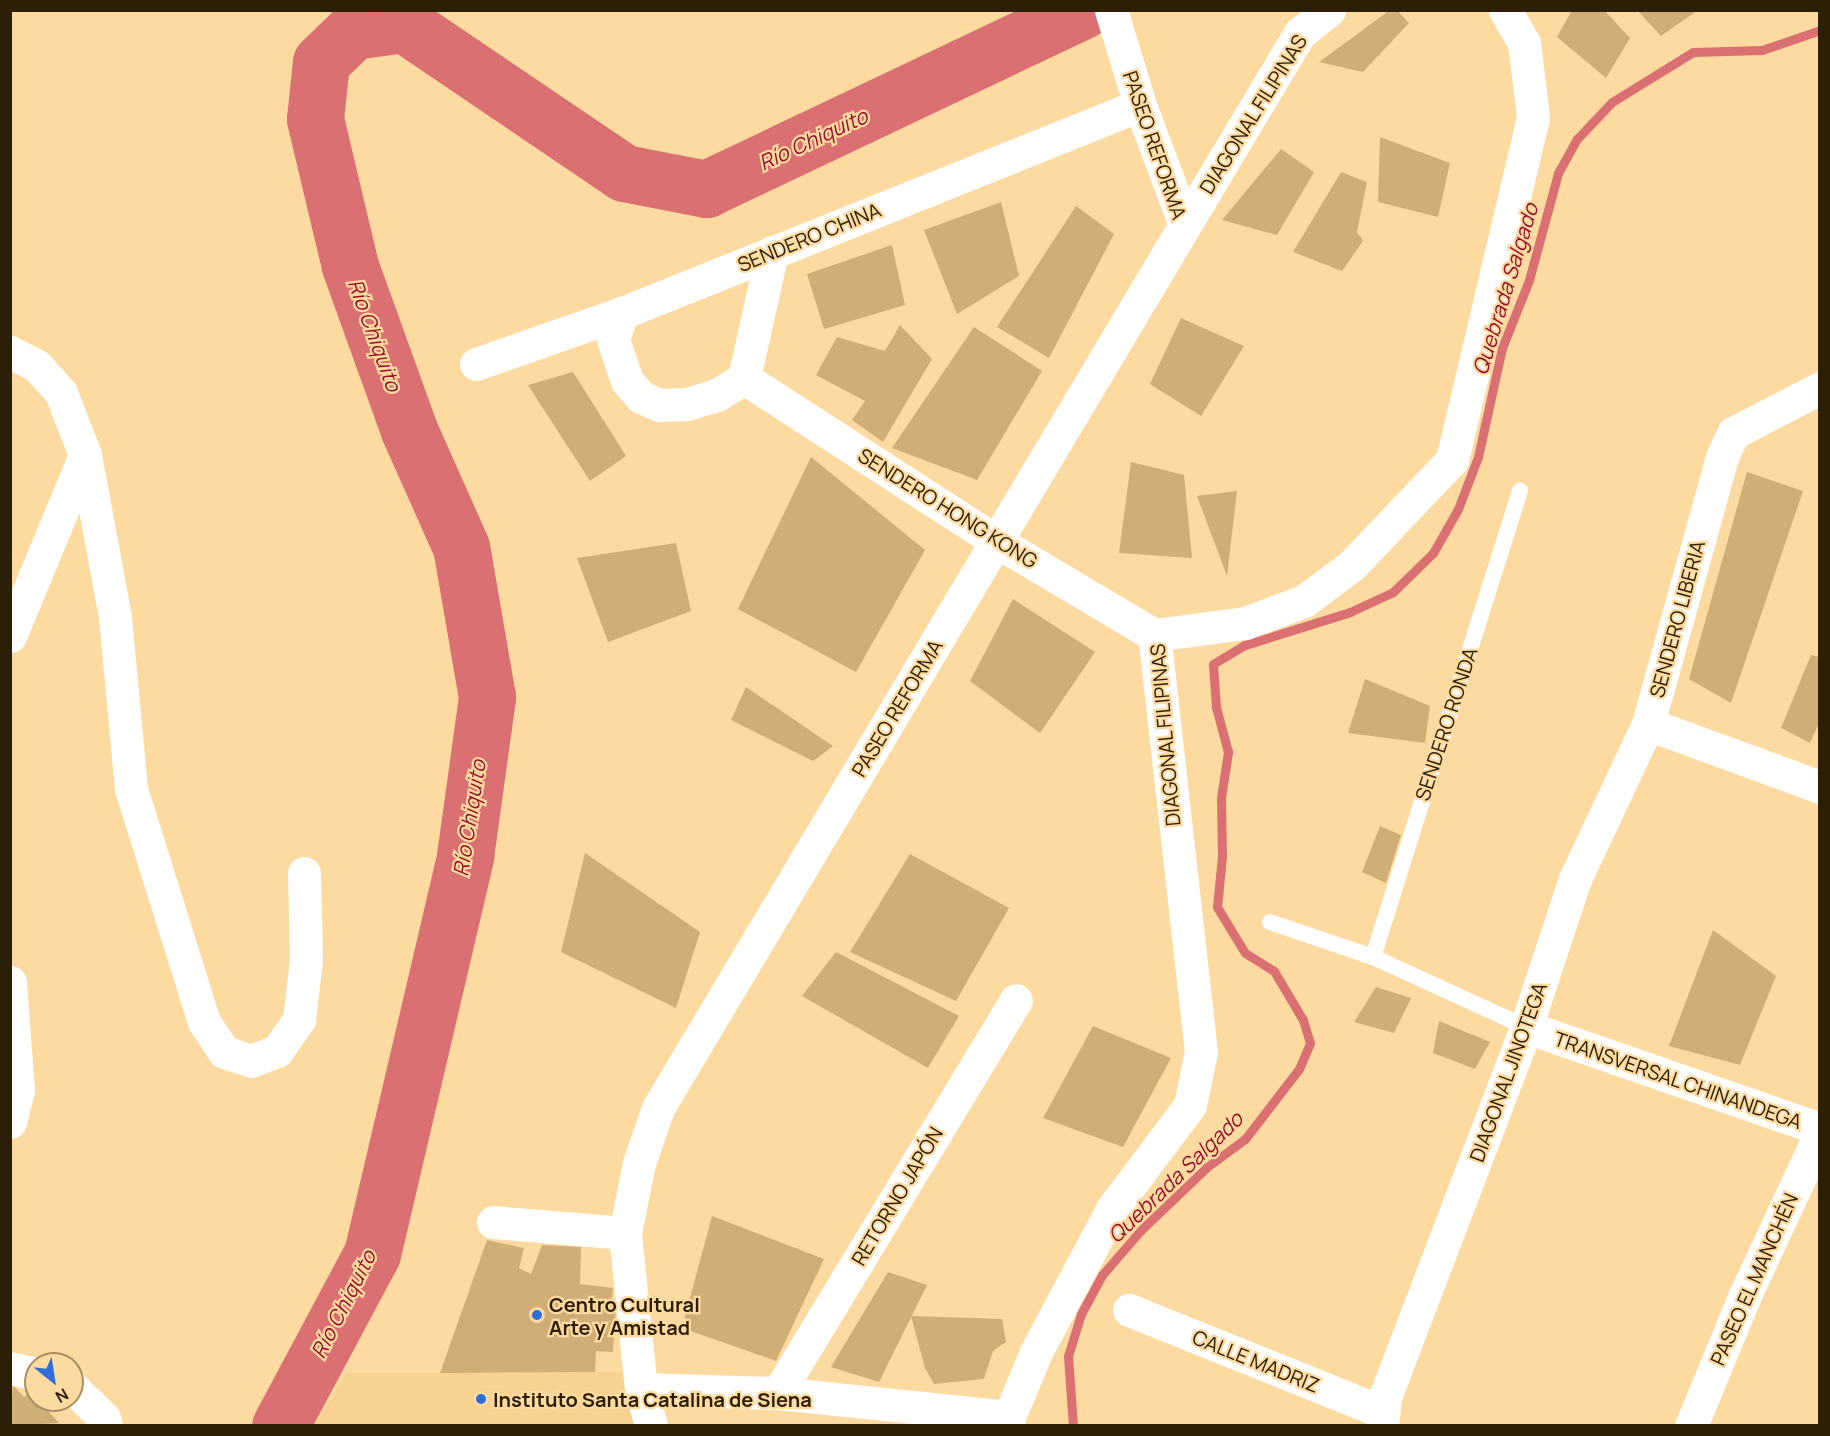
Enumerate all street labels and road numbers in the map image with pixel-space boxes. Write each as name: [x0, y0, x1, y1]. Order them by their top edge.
street label: DIAGONAL FILIPINAS: [1194, 30, 1312, 198]
street label: PASEO REFORMA: [1118, 68, 1192, 222]
street label: SENDERO CHINA: [734, 197, 884, 277]
street label: SENDERO HONG KONG: [854, 443, 1042, 573]
street label: SENDERO LIBERIA: [1644, 538, 1710, 700]
street label: PASEO REFORMA: [847, 635, 947, 781]
street label: DIAGONAL FILIPINAS: [1145, 642, 1185, 828]
street label: SENDERO RONDA: [1410, 644, 1482, 804]
street label: DIAGONAL JINOTEGA: [1464, 978, 1552, 1166]
street label: TRANSVERSAL CHINANDEGA: [1550, 1026, 1806, 1134]
street label: RETORNO JAPÓN: [846, 1123, 948, 1269]
street label: PASEO EL MANCHÉN: [1705, 1189, 1803, 1369]
street label: CALLE MADRIZ: [1189, 1325, 1323, 1397]

